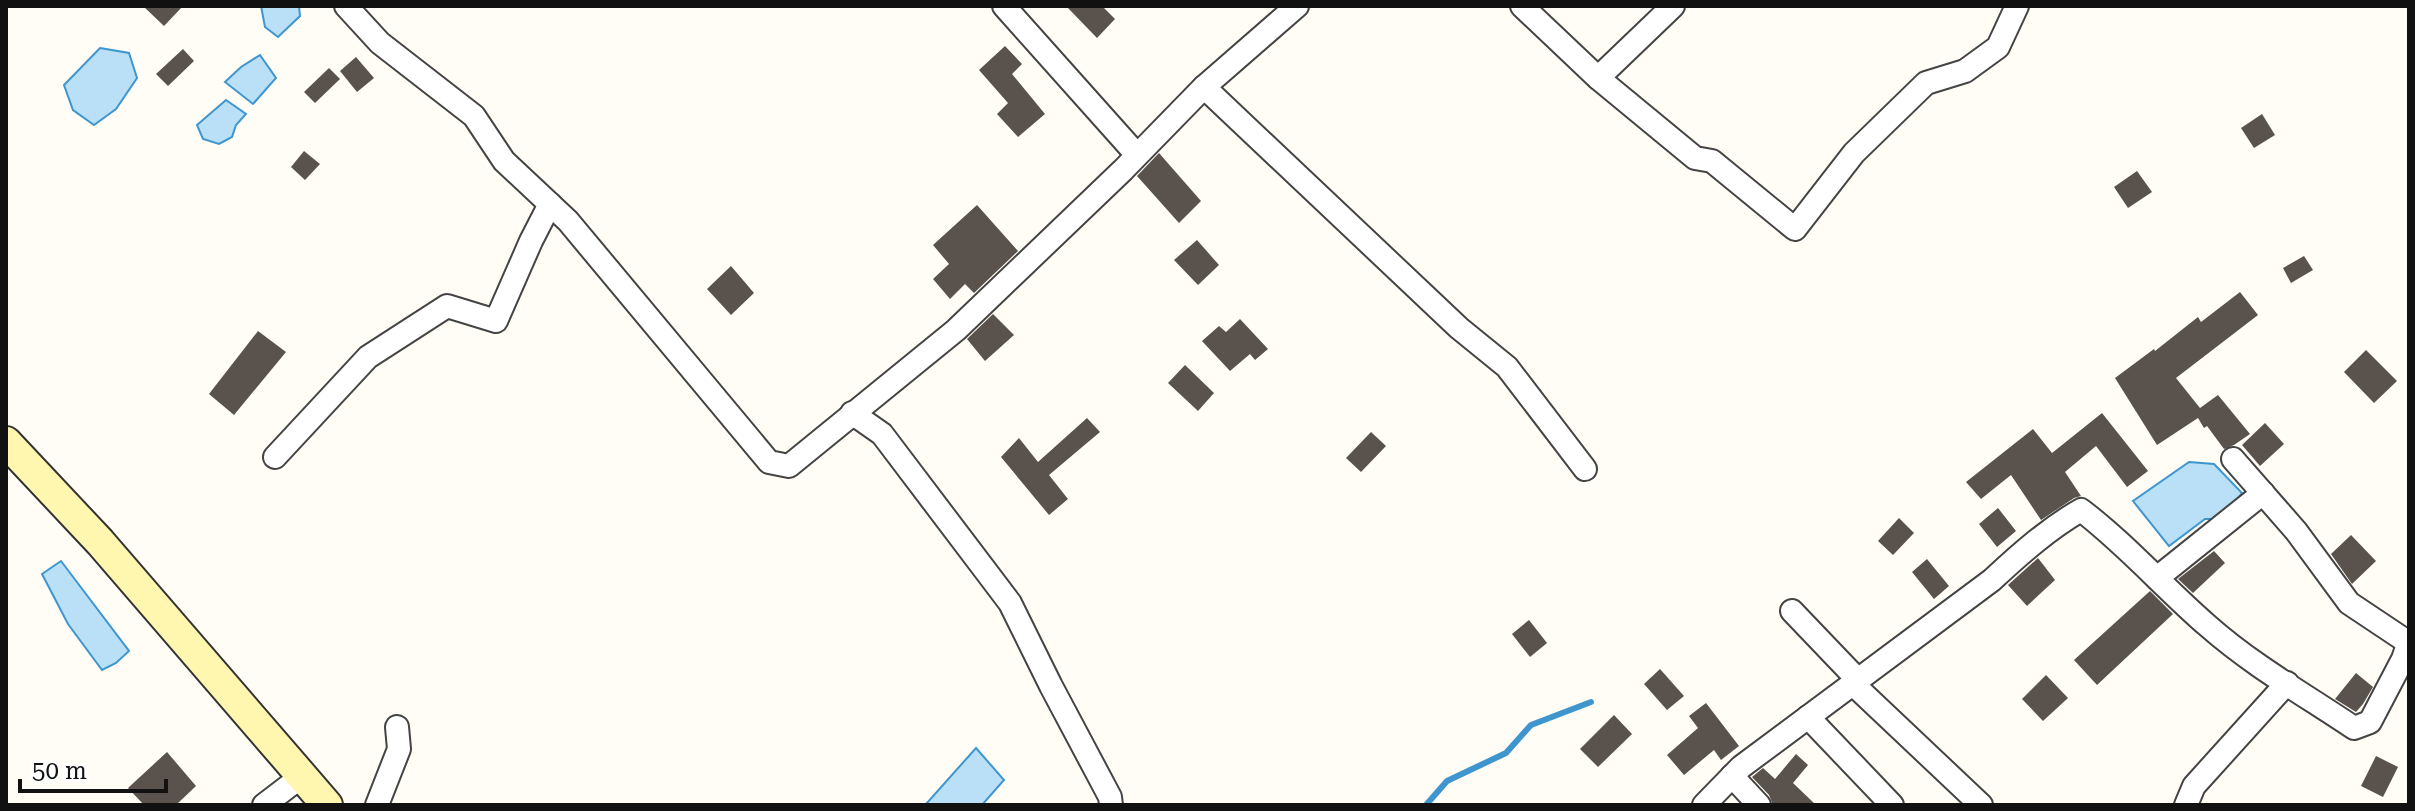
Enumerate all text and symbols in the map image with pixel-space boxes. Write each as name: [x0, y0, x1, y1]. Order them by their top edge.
scale bar: [20, 743, 166, 793]
text: 50 m: [32, 757, 87, 785]

